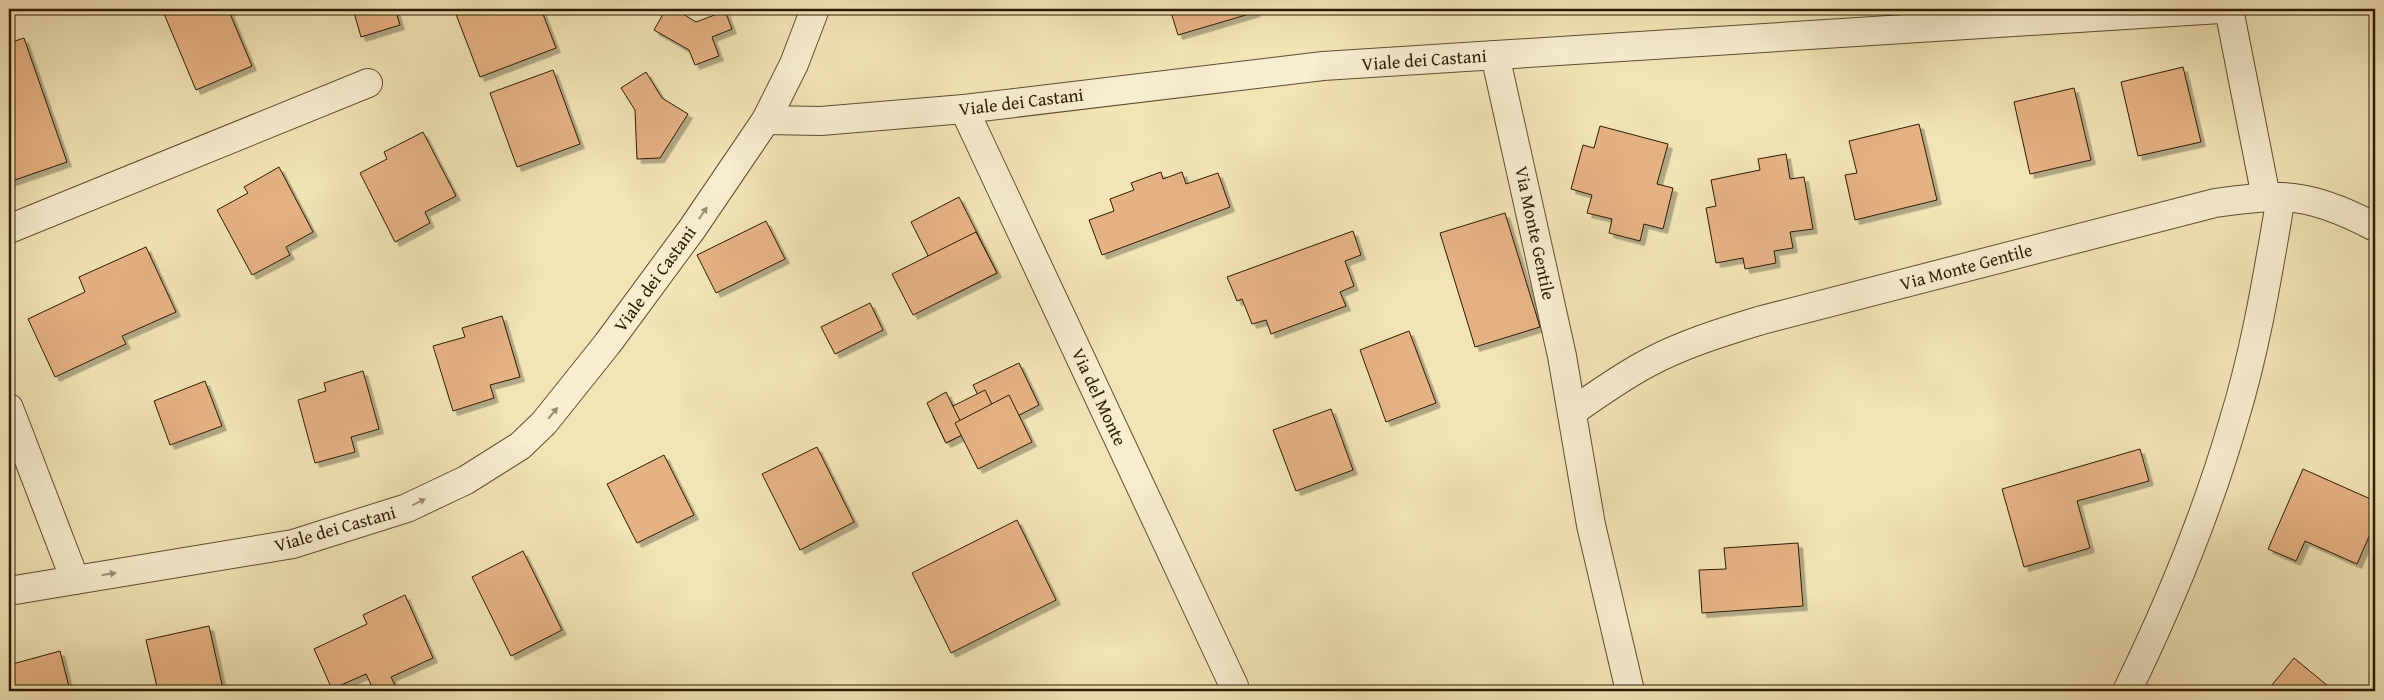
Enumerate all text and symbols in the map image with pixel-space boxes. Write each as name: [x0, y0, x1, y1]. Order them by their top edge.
street label: Viale dei Castani: [1361, 42, 1487, 77]
street label: Viale dei Castani: [957, 80, 1085, 123]
street label: Via Monte Gentile: [1508, 163, 1563, 302]
one-way arrow: [698, 206, 708, 220]
street label: Viale dei Castani: [607, 220, 702, 337]
street label: Via Monte Gentile: [1897, 236, 2035, 297]
street label: Via del Monte: [1065, 343, 1134, 450]
one-way arrow: [547, 408, 559, 420]
street label: Viale dei Castani: [271, 498, 399, 559]
one-way arrow: [412, 498, 426, 506]
one-way arrow: [101, 570, 117, 578]

